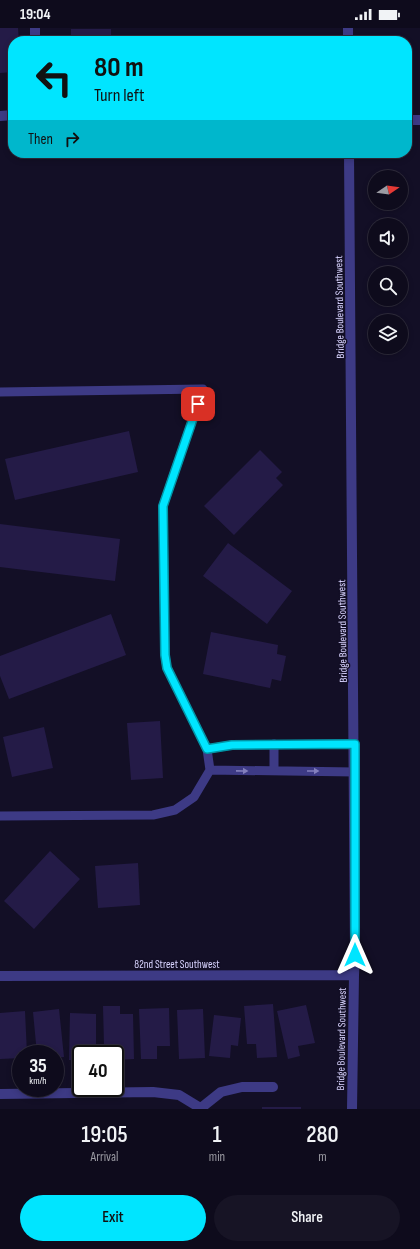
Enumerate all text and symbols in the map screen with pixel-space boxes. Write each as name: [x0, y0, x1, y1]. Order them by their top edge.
text: 19:04: [20, 5, 50, 24]
text: 80 m: [94, 51, 143, 84]
icon: left: [28, 52, 80, 104]
text: Turn left: [94, 85, 145, 106]
icon: right: [61, 128, 83, 150]
text: Then: [28, 130, 53, 149]
north arrow: [368, 170, 408, 210]
map controls: [368, 170, 408, 354]
button: sound: [368, 218, 408, 258]
street label: Bridge Boulevard Southwest: [332, 255, 347, 359]
button: search: [368, 266, 408, 306]
button: layers: [368, 314, 408, 354]
pin: [181, 387, 215, 421]
icon: arrive: [187, 393, 209, 415]
street label: Bridge Boulevard Southwest: [335, 579, 350, 683]
one-way arrow: [236, 768, 249, 774]
one-way arrow: [307, 768, 320, 774]
position arrow: [334, 934, 376, 976]
street label: 82nd Street Southwest: [134, 958, 220, 971]
street label: Bridge Boulevard Southwest: [334, 987, 349, 1091]
speed limit sign: 40: [72, 1045, 124, 1097]
text: 35: [29, 1054, 47, 1078]
text: km/h: [29, 1075, 47, 1087]
text: 19:05: [81, 1120, 128, 1149]
text: 1: [212, 1120, 221, 1149]
text: 280: [306, 1120, 339, 1149]
text: Arrival: [90, 1149, 118, 1165]
text: min: [209, 1149, 225, 1165]
text: m: [318, 1149, 327, 1165]
button: Exit: [20, 1195, 206, 1241]
button: Share: [214, 1195, 400, 1241]

